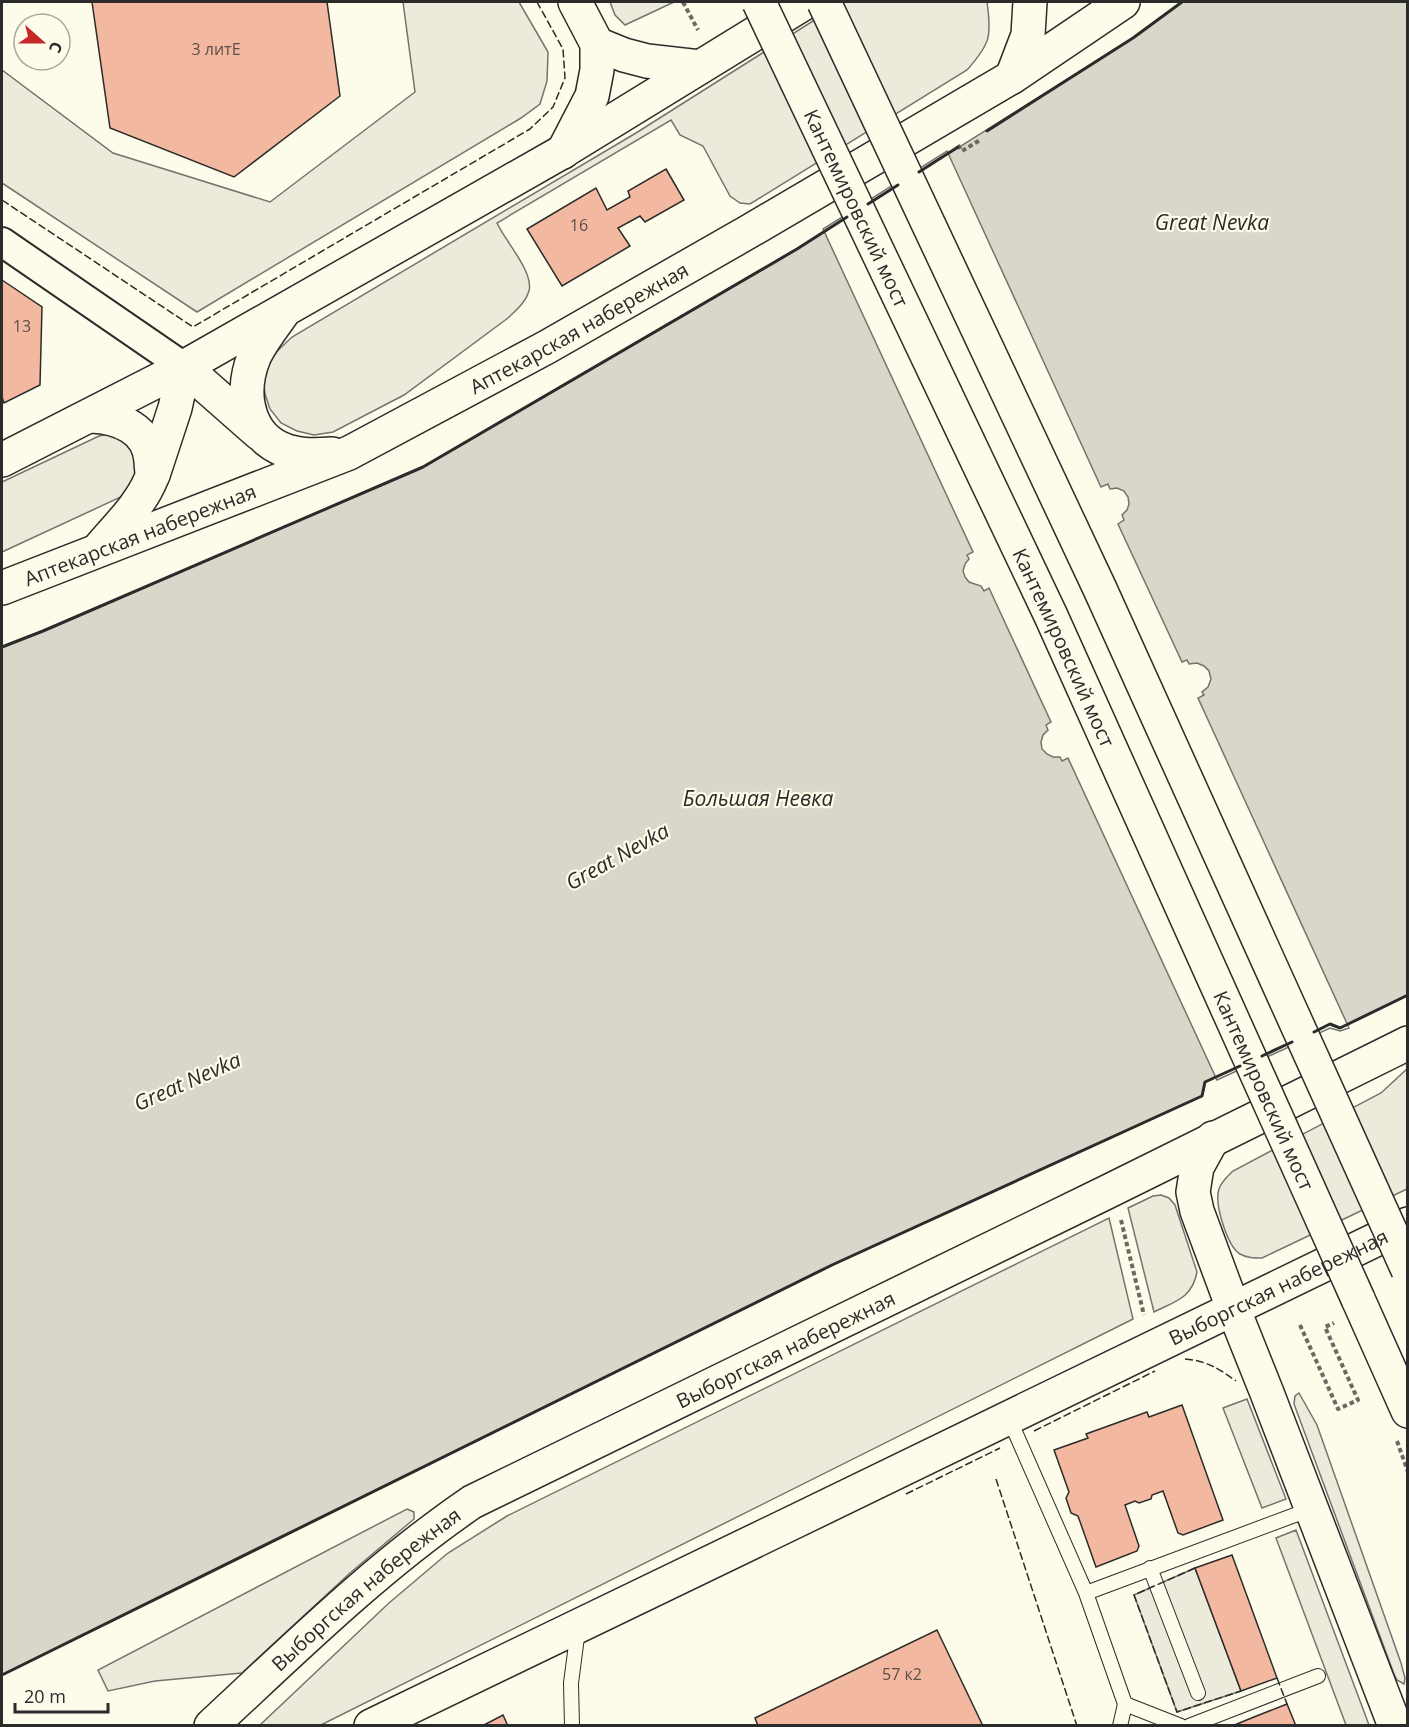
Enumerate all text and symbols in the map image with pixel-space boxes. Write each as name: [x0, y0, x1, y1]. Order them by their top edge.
north arrow: [12, 12, 72, 72]
house number: 3 литЕ: [191, 38, 241, 60]
text: С: [44, 39, 68, 56]
street label: Кантемировский мост: [798, 105, 916, 311]
water label: Great Nevka: [1155, 208, 1269, 236]
house number: 16: [570, 214, 588, 236]
street label: Аптекарская набережная: [465, 256, 693, 400]
house number: 13: [13, 315, 31, 337]
street label: Аптекарская набережная: [20, 477, 260, 592]
street label: Кантемировский мост: [1007, 543, 1122, 751]
water label: Большая Невка: [683, 784, 833, 812]
water label: Great Nevka: [560, 816, 674, 896]
street label: Кантемировский мост: [1208, 986, 1321, 1194]
water label: Great Nevka: [129, 1045, 245, 1117]
street label: Выборгская набережная: [1164, 1222, 1392, 1351]
street label: Выборгская набережная: [671, 1284, 899, 1414]
street label: Выборгская набережная: [265, 1501, 466, 1677]
house number: 57 к2: [882, 1663, 922, 1685]
scale bar: [15, 1676, 108, 1714]
text: 20 m: [24, 1684, 66, 1708]

